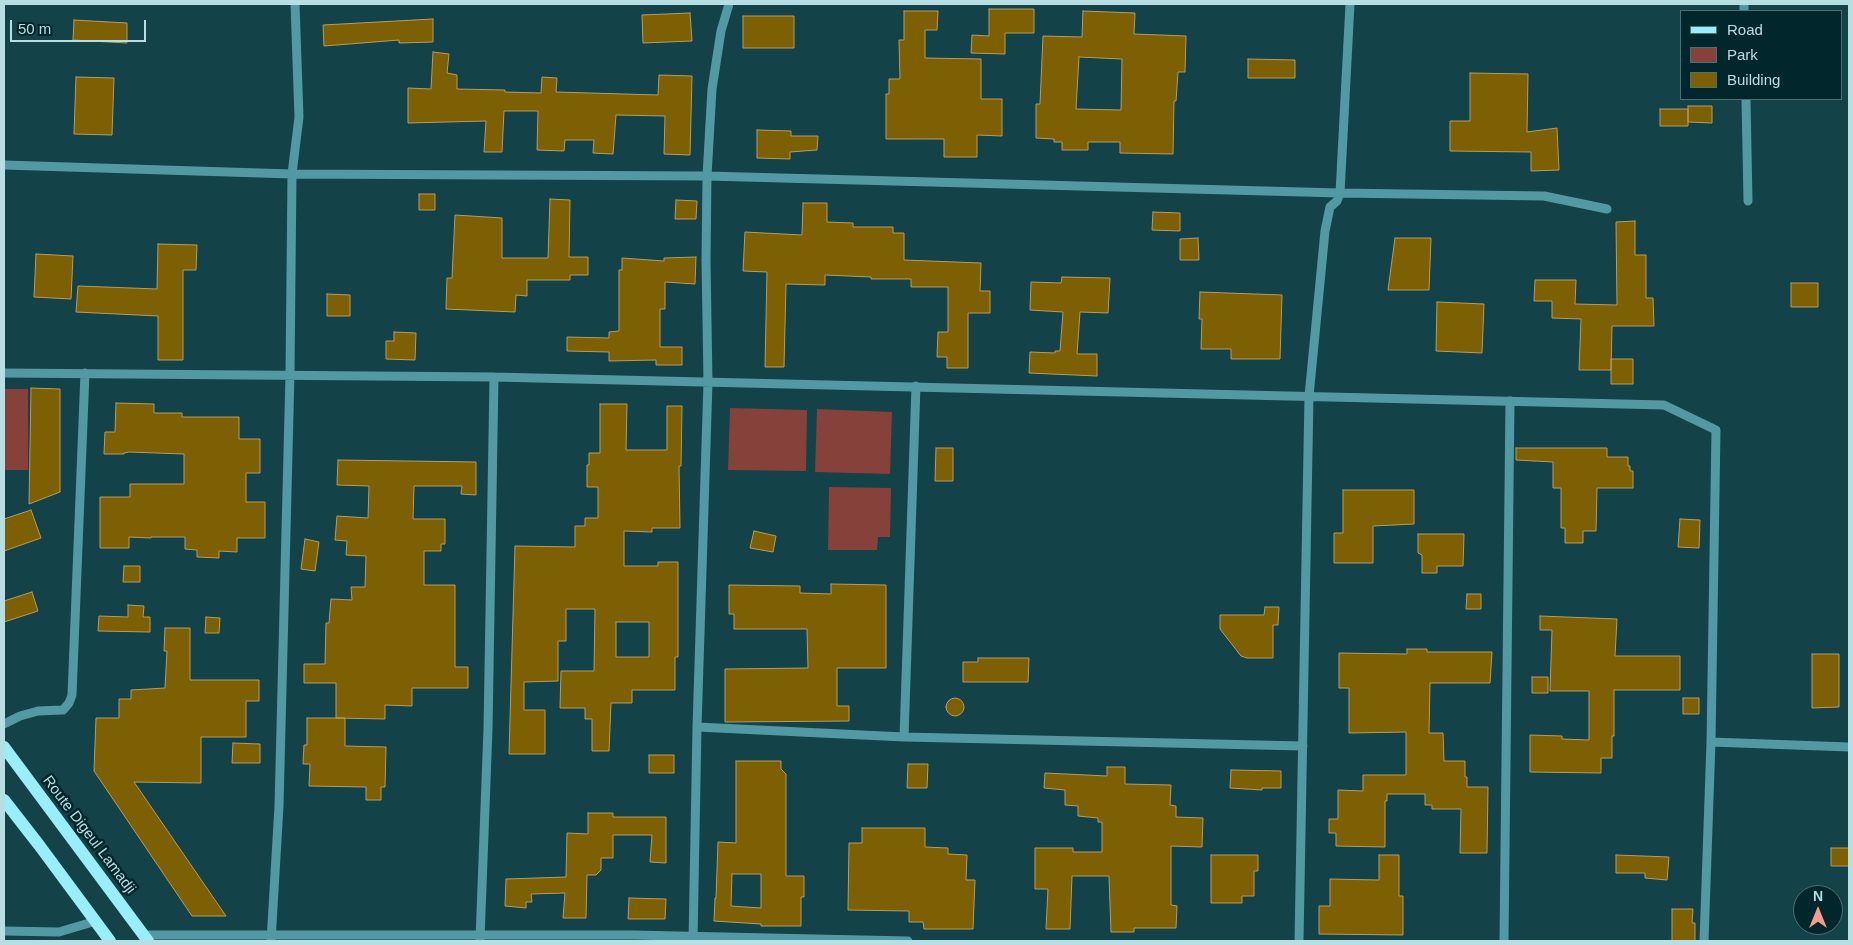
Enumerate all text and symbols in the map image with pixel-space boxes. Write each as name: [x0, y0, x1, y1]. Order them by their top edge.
scale bar: [12, 10, 149, 42]
legend: [1680, 10, 1843, 100]
text: 50 m: [18, 20, 51, 37]
text: Road: [1727, 21, 1763, 38]
text: Park: [1727, 46, 1758, 63]
text: Building: [1727, 71, 1780, 88]
street label: Route Digeul Lamadji: [39, 772, 139, 898]
north arrow: [1793, 885, 1843, 935]
text: N: [1813, 888, 1823, 904]

